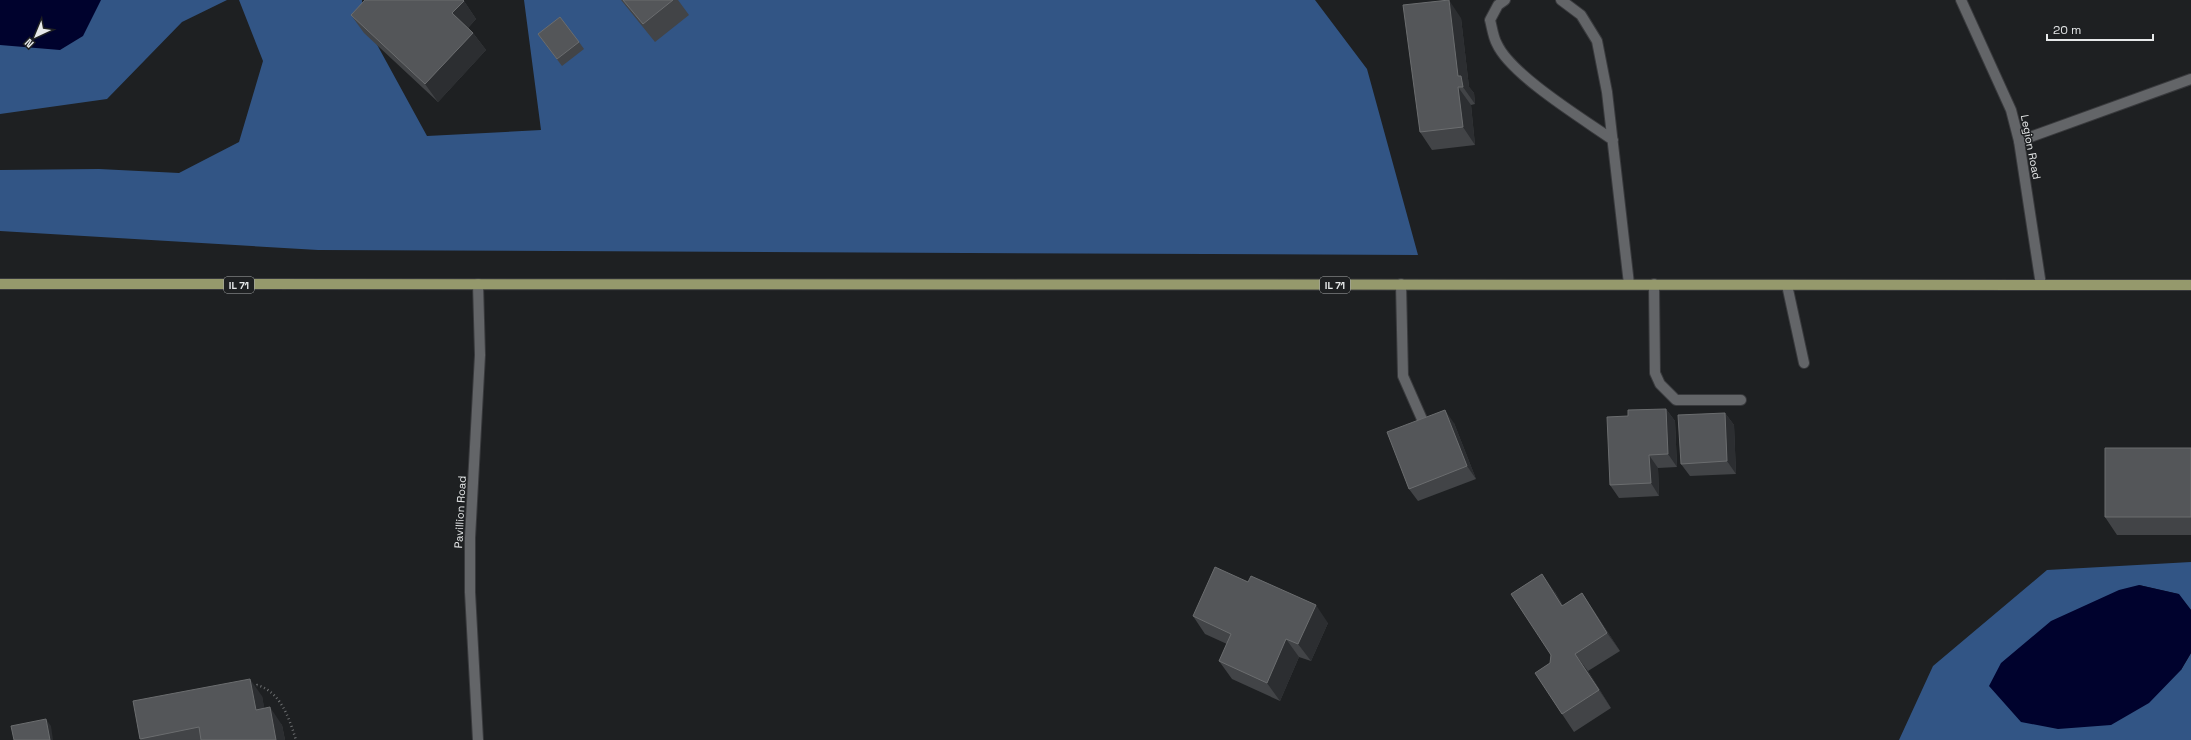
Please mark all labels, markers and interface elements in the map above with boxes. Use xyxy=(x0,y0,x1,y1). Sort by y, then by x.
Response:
north arrow xyxy=(16,16,56,56)
scale bar xyxy=(2047,16,2153,42)
text: 20 m xyxy=(2053,22,2081,38)
text: N xyxy=(22,36,37,51)
street label: Legion Road xyxy=(2018,113,2044,181)
road number: IL 71 xyxy=(224,277,254,293)
road number: IL 71 xyxy=(1320,277,1350,293)
street label: Pavillion Road xyxy=(451,475,469,549)

